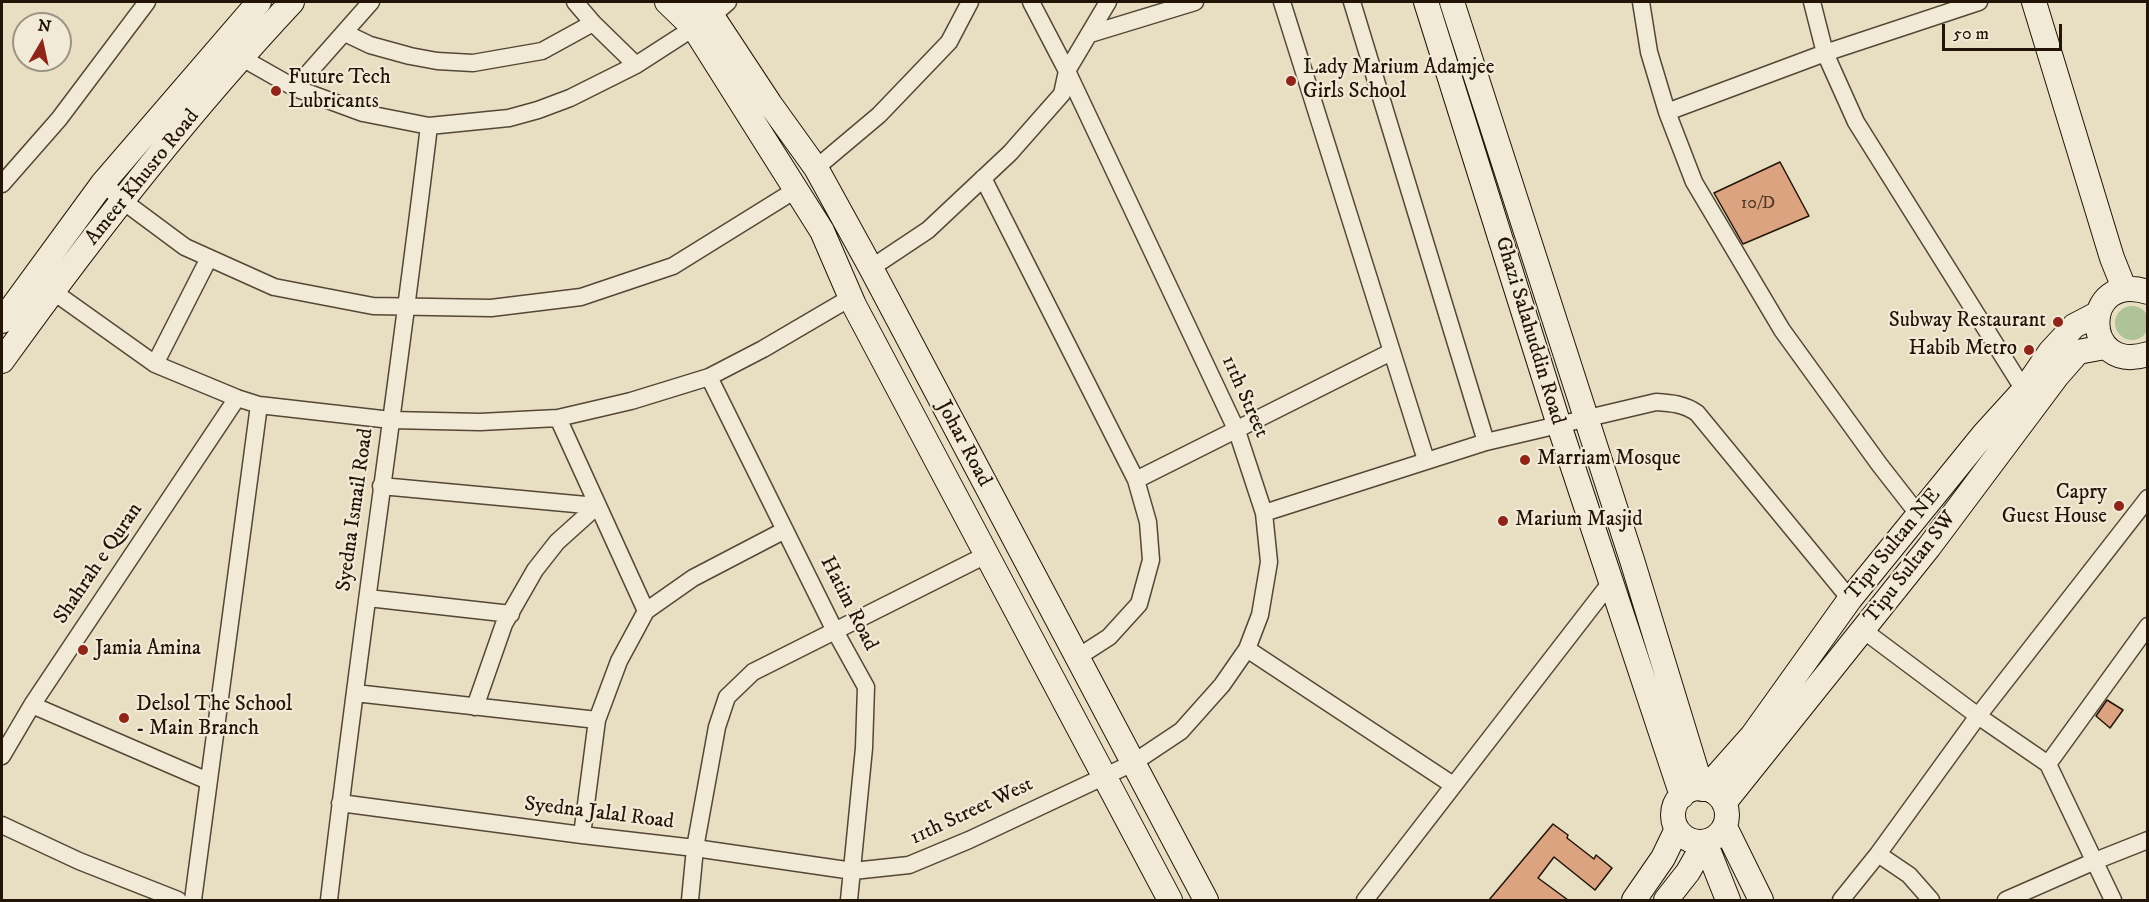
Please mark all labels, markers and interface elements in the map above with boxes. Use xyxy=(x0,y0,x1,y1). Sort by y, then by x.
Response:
north arrow xyxy=(12,12,72,72)
scale bar xyxy=(1945,12,2065,50)
text: N xyxy=(36,15,53,37)
text: 50 m xyxy=(1953,23,1989,45)
place label: Lady Marium Adamjee Girls School xyxy=(1303,56,1494,106)
place label: Future Tech Lubricants xyxy=(288,66,391,116)
marker: Lady Marium Adamjee Girls School xyxy=(1284,74,1298,88)
marker: Future Tech Lubricants xyxy=(269,84,283,98)
street label: Ameer Khusro Road xyxy=(80,105,206,251)
house number: 10/D xyxy=(1741,193,1775,215)
street label: Ghazi Salahuddin Road xyxy=(1488,234,1570,428)
place label: Subway Restaurant xyxy=(1889,309,2046,335)
marker: Subway Restaurant xyxy=(2051,315,2065,329)
place label: Habib Metro xyxy=(1909,337,2017,363)
marker: Habib Metro xyxy=(2022,343,2036,357)
street label: 11th Street xyxy=(1215,352,1273,442)
street label: Johar Road xyxy=(930,397,996,491)
street label: Syedna Ismail Road xyxy=(332,427,380,593)
place label: Marriam Mosque xyxy=(1537,447,1681,473)
marker: Marriam Mosque xyxy=(1518,453,1532,467)
place label: Capry Guest House xyxy=(2002,481,2107,531)
street label: Tipu Sultan NE xyxy=(1841,484,1947,606)
street label: Shahrah e Quran xyxy=(49,499,149,629)
marker: Capry Guest House xyxy=(2112,499,2126,513)
street label: Tipu Sultan SW xyxy=(1859,507,1963,629)
place label: Marium Masjid xyxy=(1515,508,1643,534)
marker: Marium Masjid xyxy=(1496,514,1510,528)
street label: Hatim Road xyxy=(814,553,882,655)
place label: Jamia Amina xyxy=(95,637,201,663)
marker: Jamia Amina xyxy=(76,643,90,657)
place label: Delsol The School - Main Branch xyxy=(136,693,292,743)
marker: Delsol The School - Main Branch xyxy=(117,711,131,725)
street label: 11th Street West xyxy=(907,773,1037,851)
street label: Syedna Jalal Road xyxy=(523,792,675,836)

